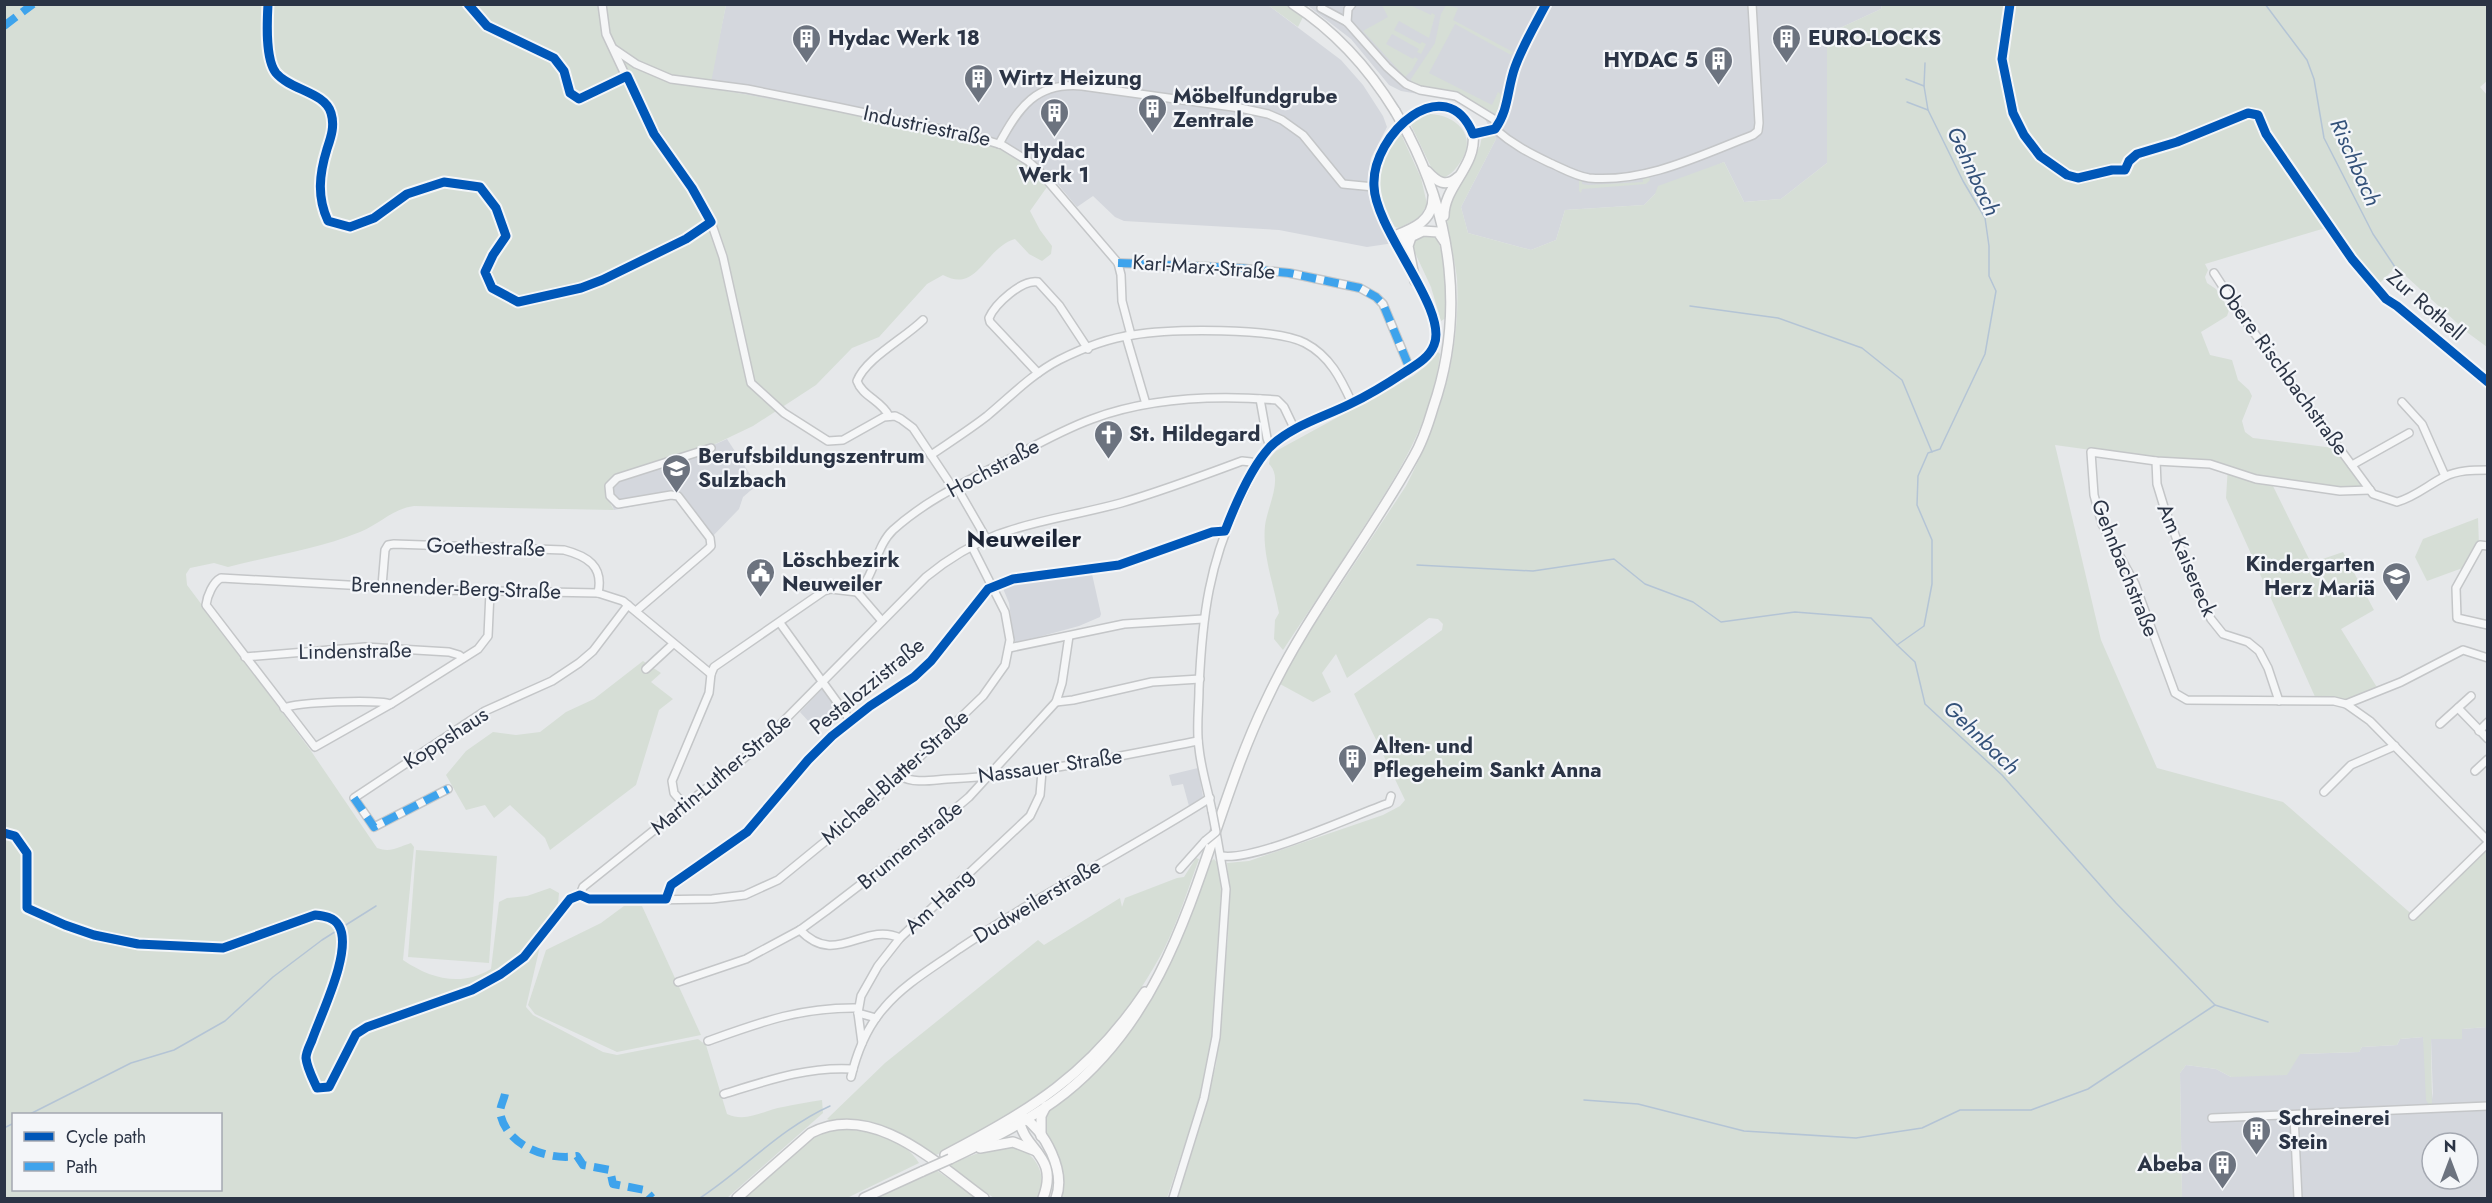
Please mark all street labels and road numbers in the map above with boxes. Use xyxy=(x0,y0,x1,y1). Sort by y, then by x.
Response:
street label: Industriestraße xyxy=(860,98,994,154)
street label: Karl-Marx-Straße xyxy=(1132,247,1277,287)
street label: Zur Rothell xyxy=(2380,262,2472,348)
street label: Obere Rischbachstraße xyxy=(2210,277,2356,462)
street label: Hochstraße xyxy=(941,431,1045,505)
street label: Gehnbachstraße xyxy=(2084,495,2166,641)
street label: Am Kaisereck xyxy=(2150,499,2225,622)
street label: Goethestraße xyxy=(426,530,546,564)
street label: Brennender-Berg-Straße xyxy=(351,569,562,607)
street label: Pestalozzistraße xyxy=(803,630,931,742)
street label: Lindenstraße xyxy=(298,635,412,667)
street label: Koppshaus xyxy=(398,699,494,777)
street label: Michael-Blatter-Straße xyxy=(815,702,976,852)
street label: Martin-Luther-Straße xyxy=(644,706,798,842)
street label: Nassauer Straße xyxy=(976,741,1124,791)
street label: Brunnenstraße xyxy=(851,793,969,897)
street label: Dudweilerstraße xyxy=(968,851,1107,951)
street label: Am Hang xyxy=(898,861,980,941)

